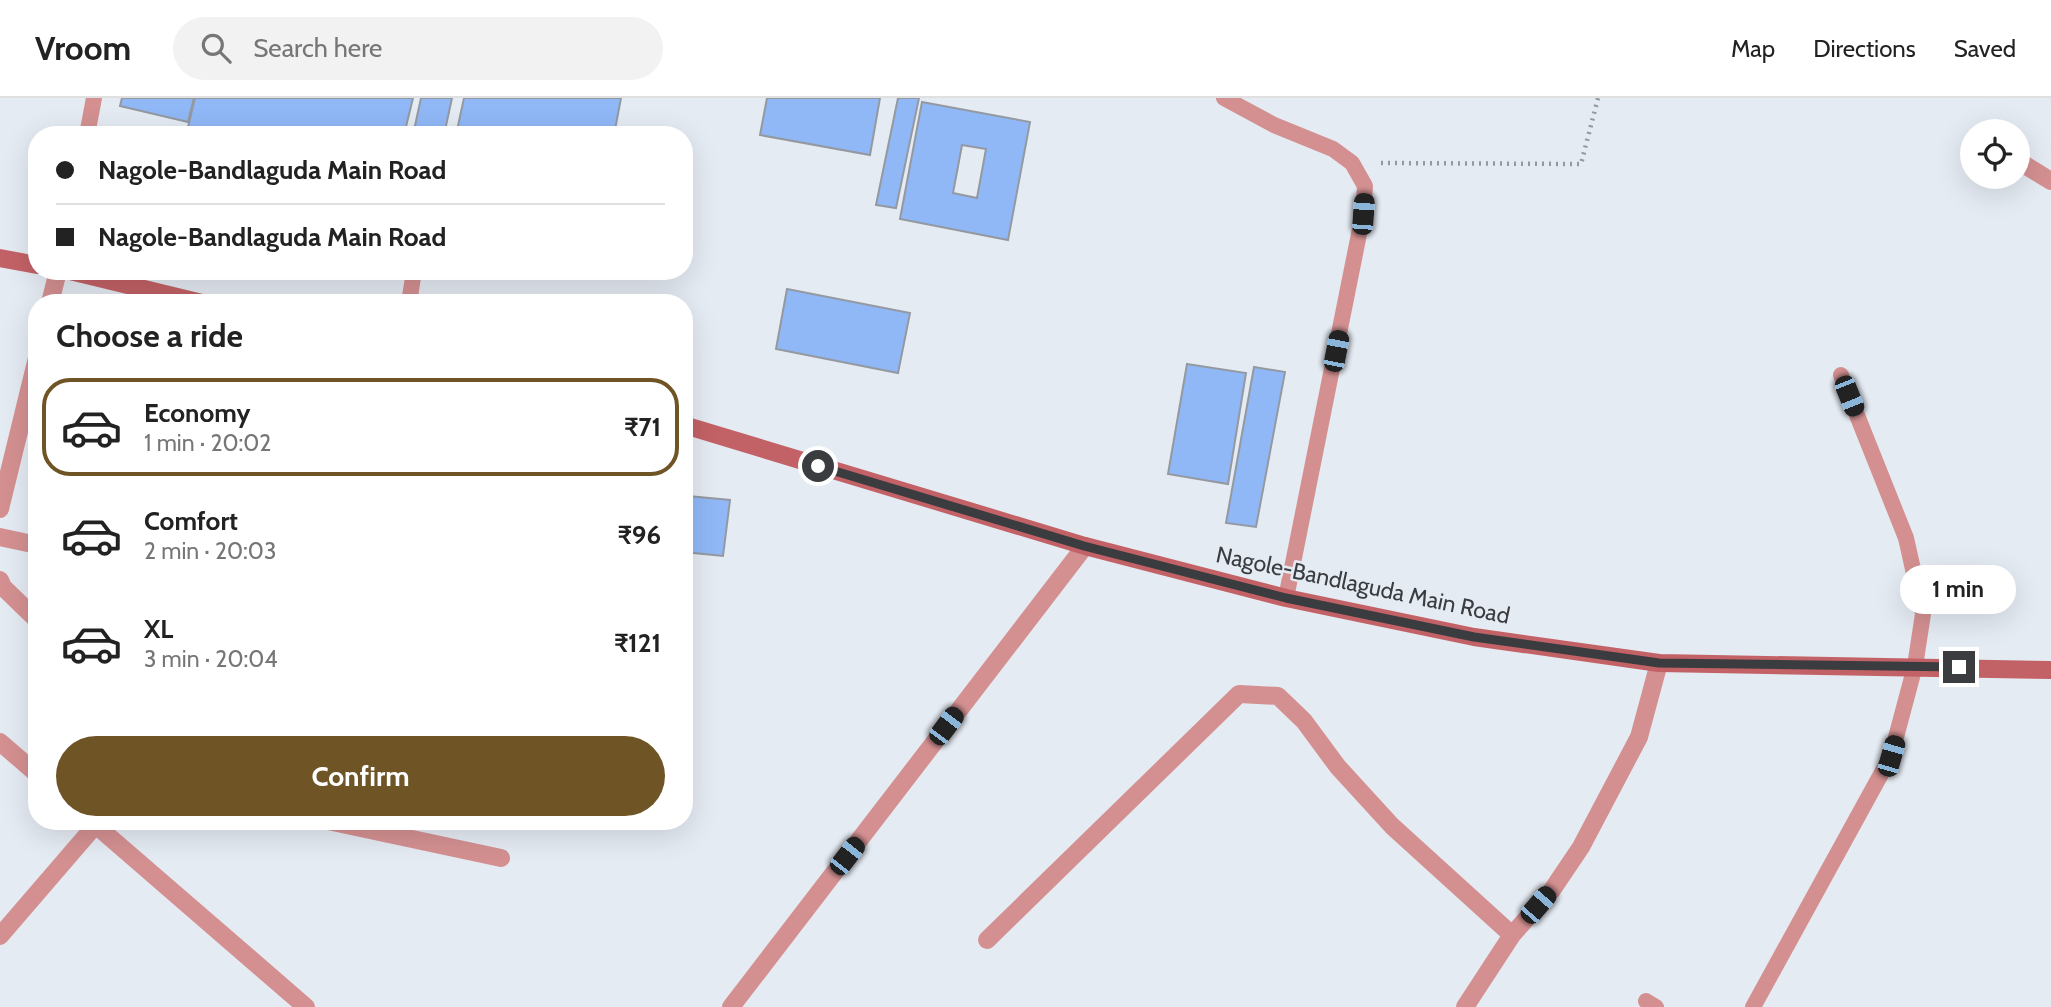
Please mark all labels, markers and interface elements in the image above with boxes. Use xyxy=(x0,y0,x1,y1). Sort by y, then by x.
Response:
search box xyxy=(173,17,663,80)
text: Vroom xyxy=(35,28,131,68)
icon: search xyxy=(197,29,235,67)
text: Search here xyxy=(253,32,382,64)
text: Map xyxy=(1731,34,1775,63)
text: Directions xyxy=(1813,34,1916,63)
text: Saved xyxy=(1954,34,2016,63)
map controls xyxy=(1960,119,2030,189)
button: locate xyxy=(1960,119,2030,189)
text: Nagole-Bandlaguda Main Road xyxy=(98,154,446,186)
car xyxy=(1352,192,1375,236)
text: Nagole-Bandlaguda Main Road xyxy=(98,221,446,253)
text: Choose a ride xyxy=(56,316,243,355)
car xyxy=(1322,328,1351,374)
car xyxy=(1832,373,1867,419)
icon: car xyxy=(60,396,123,459)
text: Economy xyxy=(144,397,250,429)
text: ₹71 xyxy=(624,411,661,443)
text: 1 min · 20:02 xyxy=(144,429,271,457)
route start xyxy=(802,450,834,482)
icon: car xyxy=(60,504,123,567)
text: Comfort xyxy=(144,505,238,537)
text: ₹96 xyxy=(618,519,661,551)
text: 2 min · 20:03 xyxy=(144,537,276,565)
street label: Nagole-Bandlaguda Main Road xyxy=(1214,540,1512,630)
callout: 1 min xyxy=(1901,566,2017,614)
text: 1 min xyxy=(1932,575,1984,603)
icon: car xyxy=(60,612,123,675)
text: XL xyxy=(144,613,173,645)
text: ₹121 xyxy=(614,627,661,659)
text: 3 min · 20:04 xyxy=(144,645,278,673)
route end xyxy=(1943,651,1975,683)
car xyxy=(925,703,968,749)
car xyxy=(1876,733,1907,779)
button: Confirm xyxy=(56,736,665,816)
car xyxy=(826,833,869,879)
car xyxy=(1517,882,1560,928)

